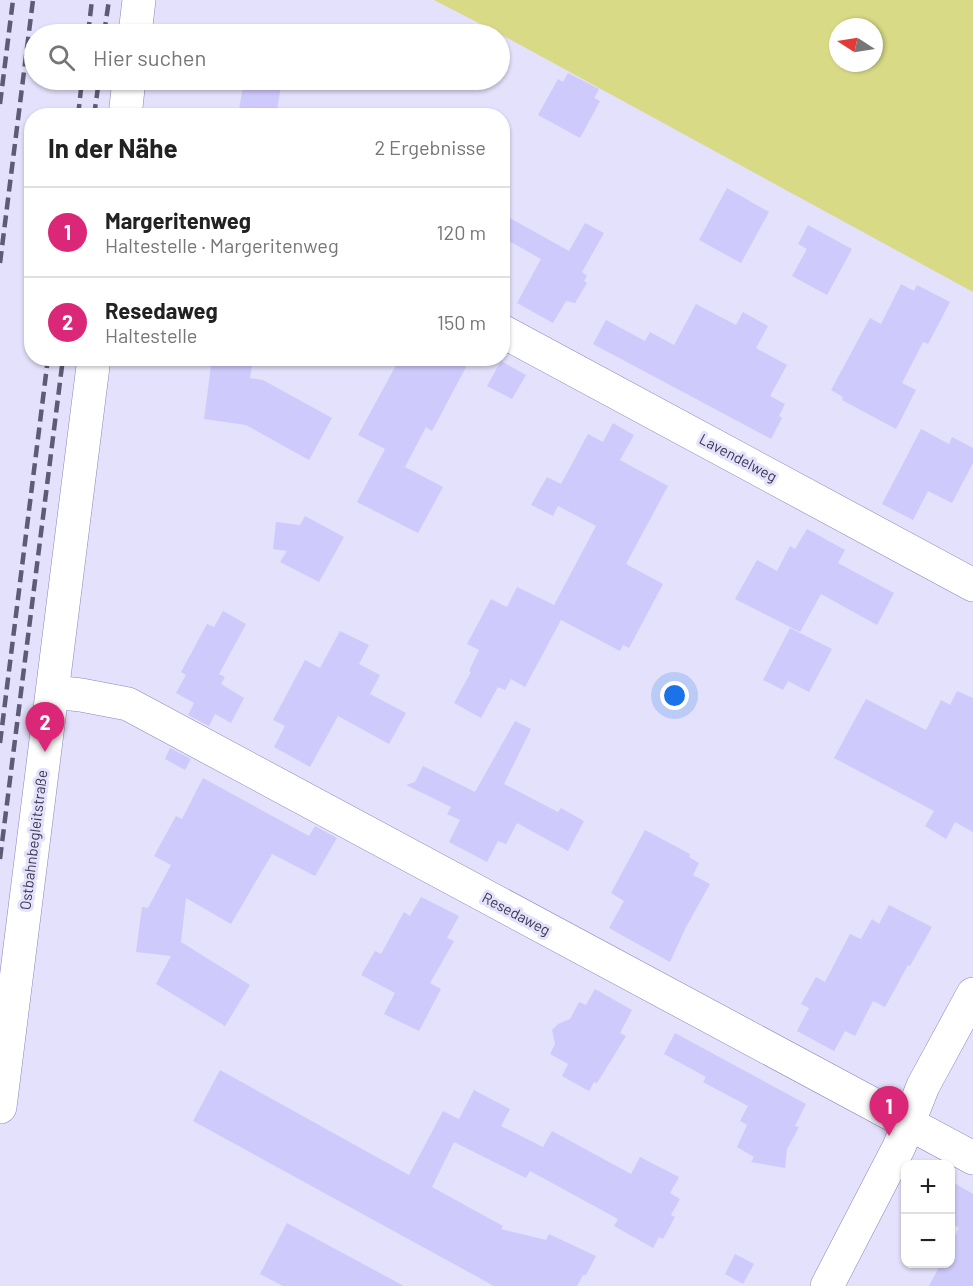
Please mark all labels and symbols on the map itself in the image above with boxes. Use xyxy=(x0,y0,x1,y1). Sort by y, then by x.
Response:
north arrow xyxy=(829,18,883,72)
street label: Lavendelweg xyxy=(697,429,780,485)
your location xyxy=(660,681,689,710)
pin: 2 xyxy=(26,702,64,752)
street label: Ostbahnbegleitstraße xyxy=(15,769,51,911)
street label: Resedaweg xyxy=(479,888,554,939)
pin: 1 xyxy=(870,1086,908,1136)

